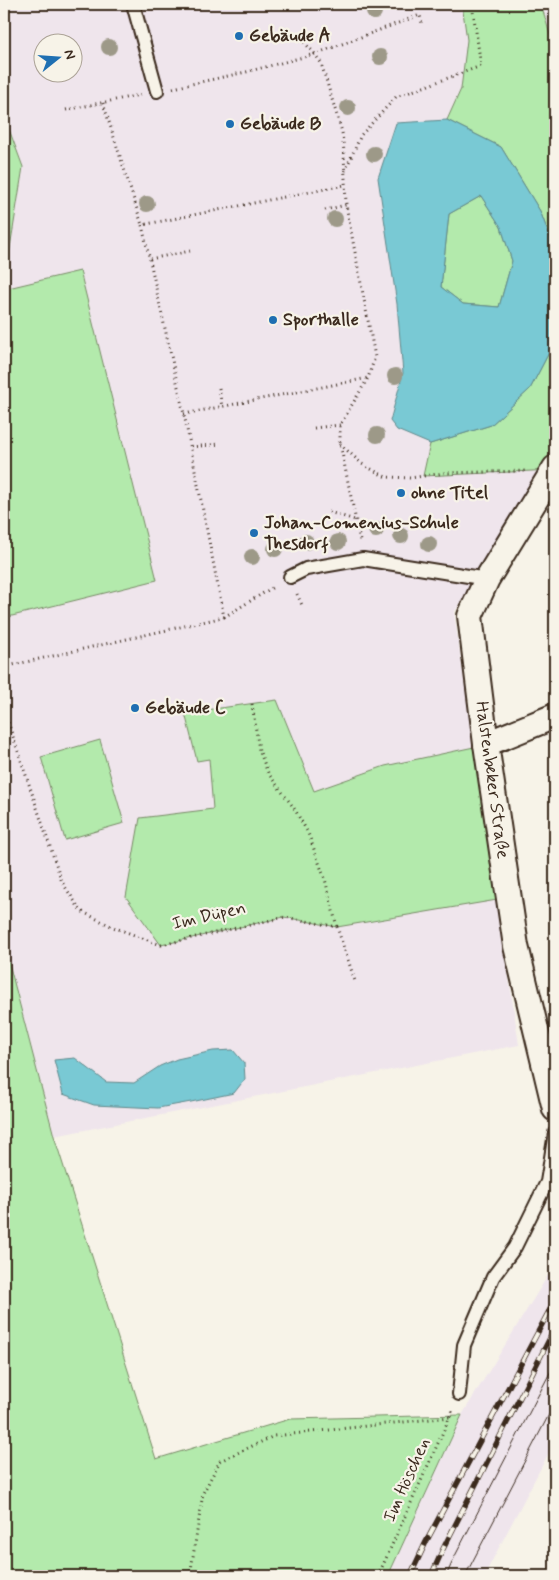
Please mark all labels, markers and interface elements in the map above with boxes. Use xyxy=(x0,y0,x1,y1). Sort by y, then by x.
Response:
place label: Gebäude A xyxy=(249,24,331,48)
marker: Gebäude A xyxy=(233,30,245,42)
north arrow xyxy=(32,32,82,82)
text: N xyxy=(60,47,79,62)
place label: Gebäude B xyxy=(240,112,322,136)
marker: Gebäude B xyxy=(224,118,236,130)
place label: Sporthalle xyxy=(283,308,359,332)
marker: Sporthalle xyxy=(267,314,279,326)
place label: ohne Titel xyxy=(411,481,489,505)
marker: ohne Titel xyxy=(395,487,407,499)
place label: Johan-Comenius-Schule Thesdorf xyxy=(264,511,459,556)
marker: Johan-Comenius-Schule Thesdorf xyxy=(248,527,260,539)
place label: Gebäude C xyxy=(145,696,226,720)
street label: Halstenbeker Straße xyxy=(469,700,515,860)
marker: Gebäude C xyxy=(129,702,141,714)
street label: Im Düpen xyxy=(170,896,248,936)
street label: Im Höschen xyxy=(378,1434,436,1526)

